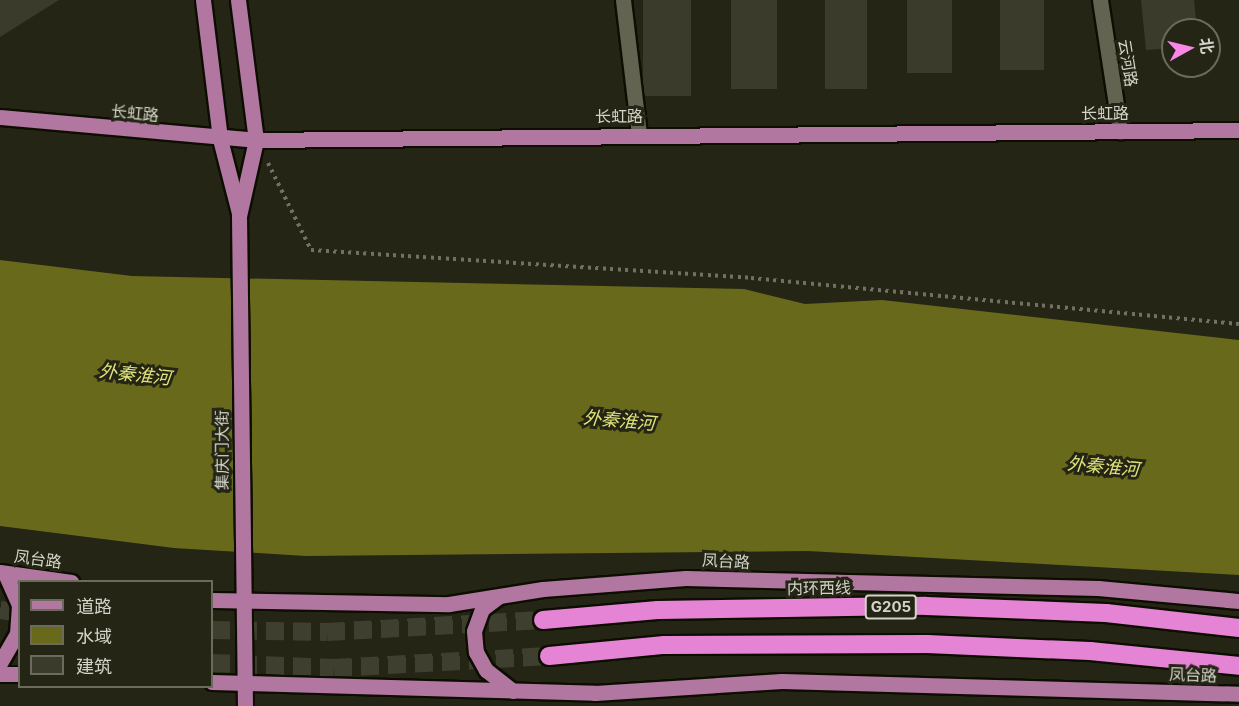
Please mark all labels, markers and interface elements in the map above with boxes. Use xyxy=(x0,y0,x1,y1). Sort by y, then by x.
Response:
north arrow xyxy=(1161,18,1221,78)
text: 北 xyxy=(1196,36,1218,55)
street label: 云河路 xyxy=(1115,38,1141,88)
street label: 长虹路 xyxy=(110,101,160,125)
street label: 长虹路 xyxy=(1081,103,1129,123)
street label: 长虹路 xyxy=(595,106,643,126)
water label: 外秦淮河 xyxy=(98,360,172,390)
water label: 外秦淮河 xyxy=(582,407,656,435)
street label: 集庆门大街 xyxy=(212,410,232,490)
water label: 外秦淮河 xyxy=(1066,453,1140,481)
street label: 凤台路 xyxy=(13,546,63,572)
street label: 凤台路 xyxy=(702,550,750,572)
street label: 内环西线 xyxy=(787,578,851,598)
legend xyxy=(18,580,213,688)
road number: G205 xyxy=(864,595,918,619)
text: 道路 xyxy=(76,596,112,617)
text: 水域 xyxy=(76,626,112,647)
text: 建筑 xyxy=(76,656,112,677)
street label: 凤台路 xyxy=(1169,665,1217,685)

